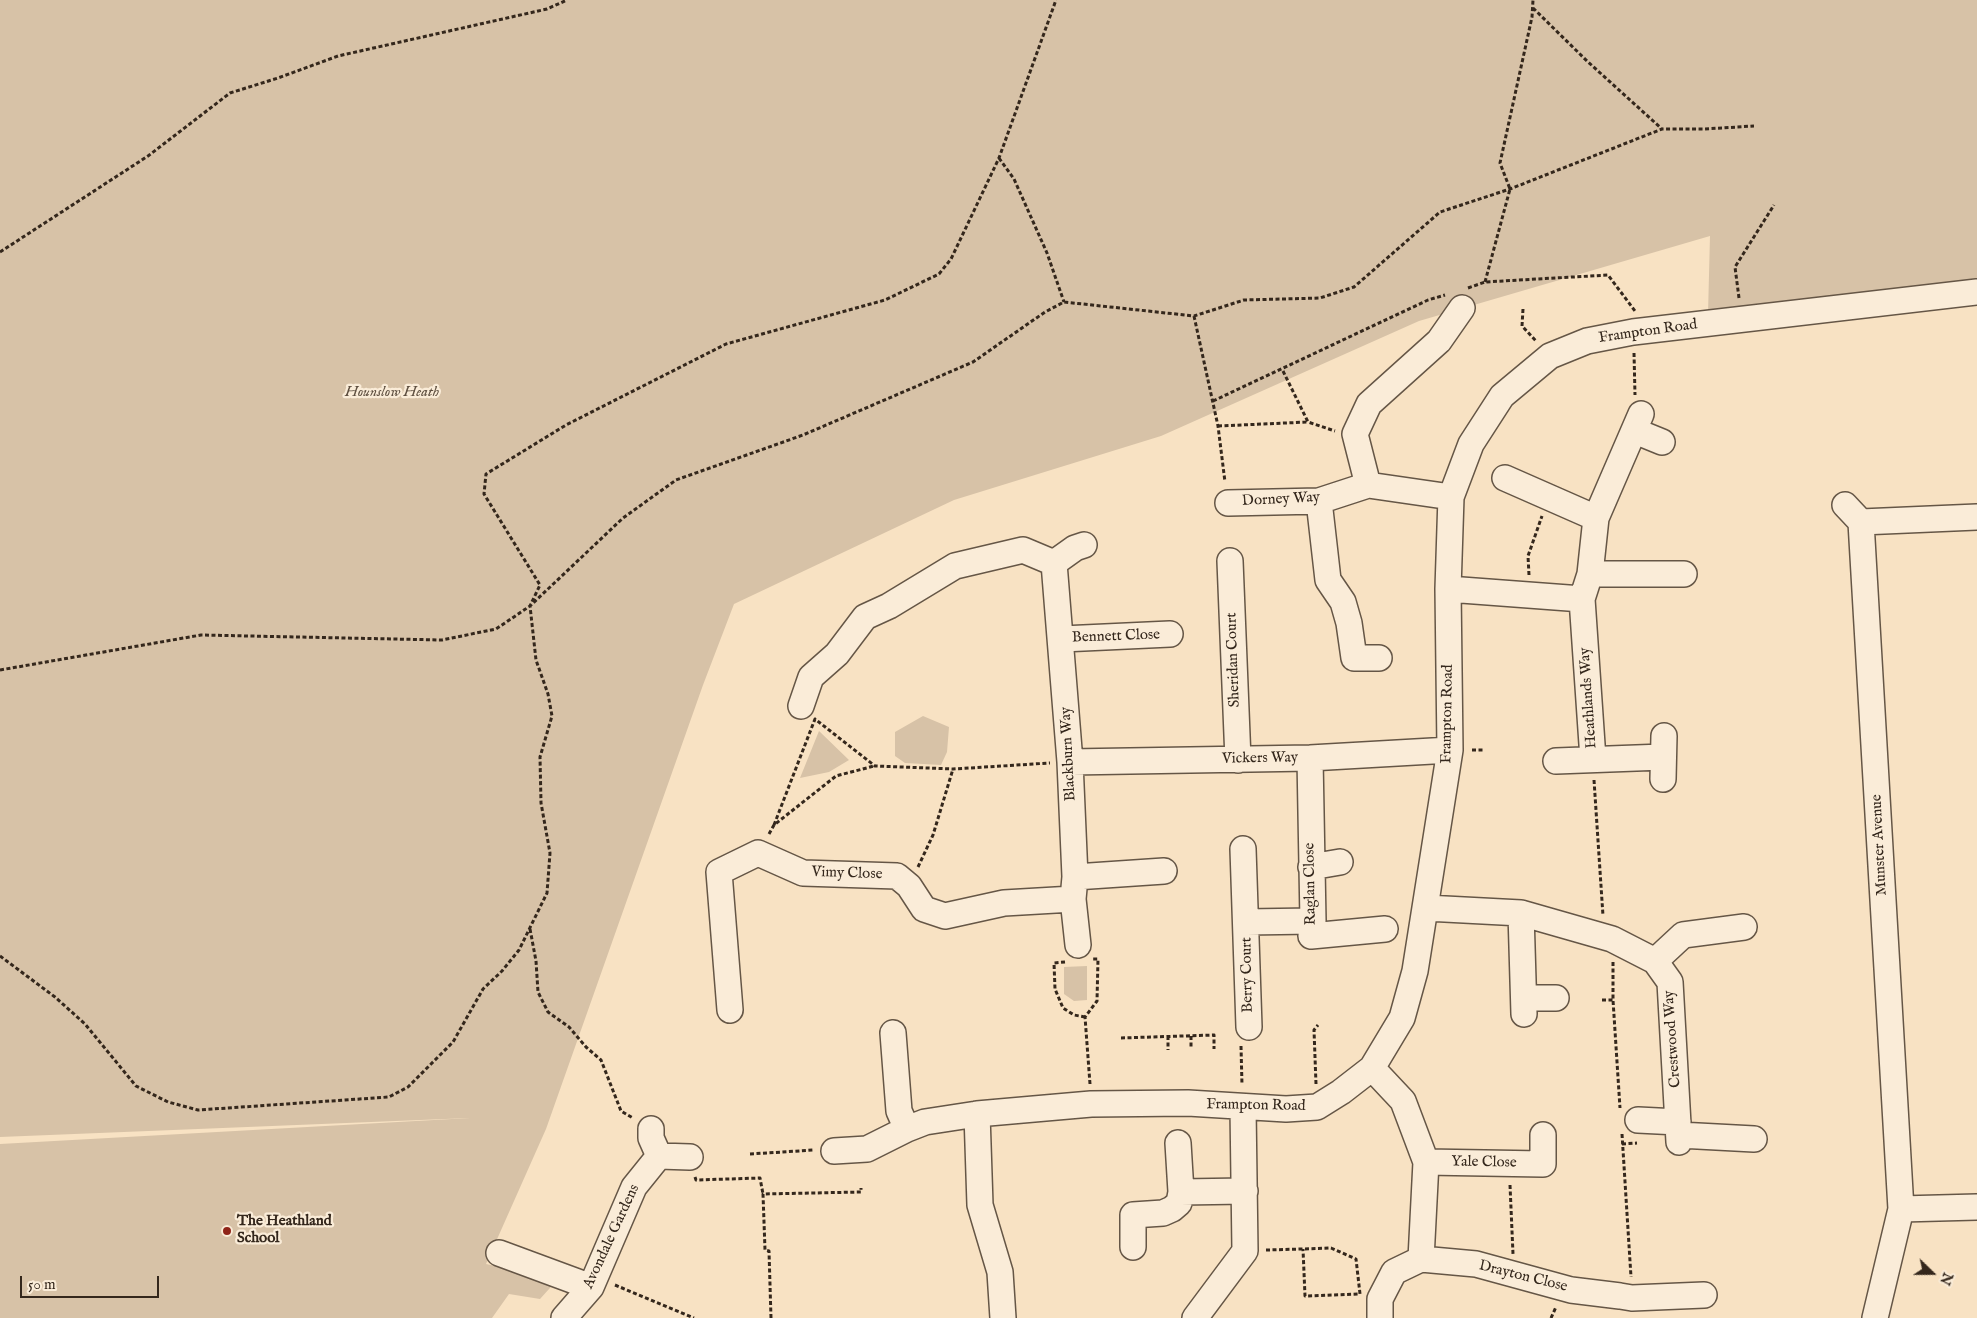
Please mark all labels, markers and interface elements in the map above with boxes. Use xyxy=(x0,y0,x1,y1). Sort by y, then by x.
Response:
street label: Frampton Road xyxy=(1598,316,1698,348)
park label: Hounslow Heath xyxy=(345,384,439,402)
street label: Dorney Way xyxy=(1241,489,1321,511)
street label: Sheridan Court xyxy=(1223,612,1245,708)
street label: Bennett Close xyxy=(1072,626,1160,648)
street label: Heathlands Way xyxy=(1576,647,1602,749)
street label: Frampton Road xyxy=(1438,664,1458,764)
street label: Blackburn Way xyxy=(1058,706,1080,802)
street label: Vickers Way xyxy=(1222,749,1298,769)
street label: Munster Avenue xyxy=(1868,794,1892,896)
street label: Raglan Close xyxy=(1301,842,1321,926)
street label: Vimy Close xyxy=(811,864,883,884)
street label: Berry Court xyxy=(1238,937,1258,1013)
street label: Crestwood Way xyxy=(1661,990,1685,1088)
street label: Frampton Road xyxy=(1206,1096,1306,1116)
street label: Yale Close xyxy=(1451,1153,1517,1173)
street label: Avondale Gardens xyxy=(580,1182,644,1292)
place label: The Heathland School xyxy=(237,1213,332,1248)
marker: The Heathland School xyxy=(221,1225,233,1237)
north arrow xyxy=(1907,1248,1957,1298)
street label: Drayton Close xyxy=(1477,1257,1569,1297)
scale bar xyxy=(22,1266,161,1298)
text: N xyxy=(1935,1270,1957,1288)
text: 50 m xyxy=(28,1275,56,1294)

